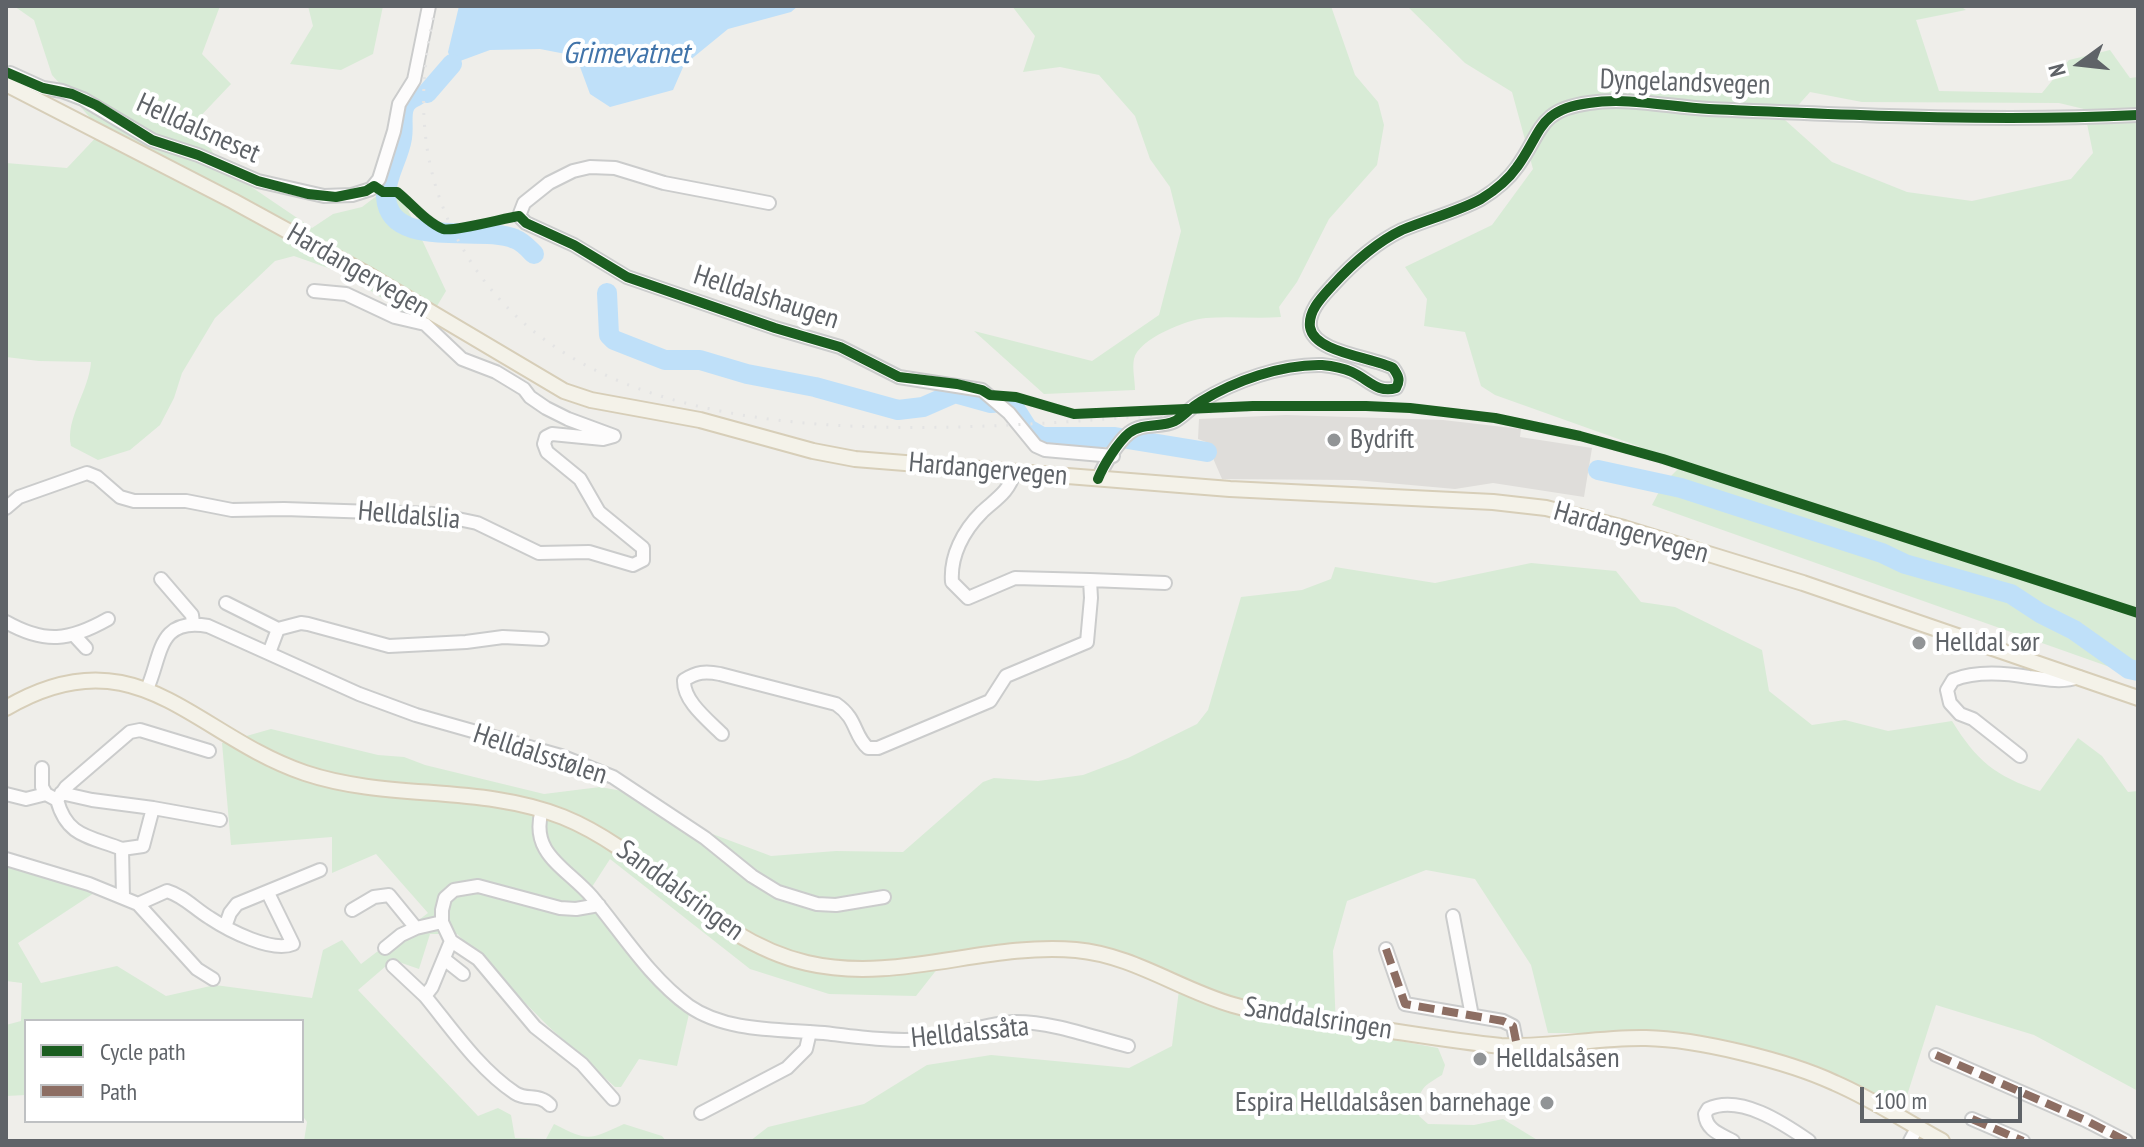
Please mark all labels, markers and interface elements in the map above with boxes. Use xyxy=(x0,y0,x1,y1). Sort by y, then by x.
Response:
north arrow xyxy=(2040,24,2120,104)
water label: Grimevatnet xyxy=(563,36,689,72)
text: N xyxy=(2042,61,2072,80)
street label: Dyngelandsvegen xyxy=(1599,63,1771,103)
street label: Helldalsneset xyxy=(131,87,265,171)
street label: Hardangervegen xyxy=(281,217,435,325)
street label: Helldalshaugen xyxy=(689,259,843,337)
place label: Bydrift xyxy=(1350,423,1414,457)
marker: Bydrift xyxy=(1325,431,1343,449)
street label: Hardangervegen xyxy=(907,446,1069,494)
street label: Helldalslia xyxy=(356,495,462,537)
street label: Hardangervegen xyxy=(1550,495,1712,571)
place label: Helldal sør xyxy=(1935,626,2040,660)
marker: Helldal sør xyxy=(1910,634,1928,652)
street label: Helldalsstølen xyxy=(469,718,611,792)
street label: Sanddalsringen xyxy=(610,834,750,948)
street label: Sanddalsringen xyxy=(1242,991,1394,1047)
street label: Helldalssåta xyxy=(909,1010,1031,1056)
legend xyxy=(24,1019,304,1123)
text: Cycle path xyxy=(100,1036,186,1067)
place label: Helldalsåsen xyxy=(1496,1042,1619,1076)
marker: Helldalsåsen xyxy=(1471,1050,1489,1068)
scale bar xyxy=(1864,1071,2026,1121)
text: Path xyxy=(100,1076,137,1107)
text: 100 m xyxy=(1874,1085,1927,1116)
place label: Espira Helldalsåsen barnehage xyxy=(1235,1086,1531,1120)
marker: Espira Helldalsåsen barnehage xyxy=(1538,1094,1556,1112)

